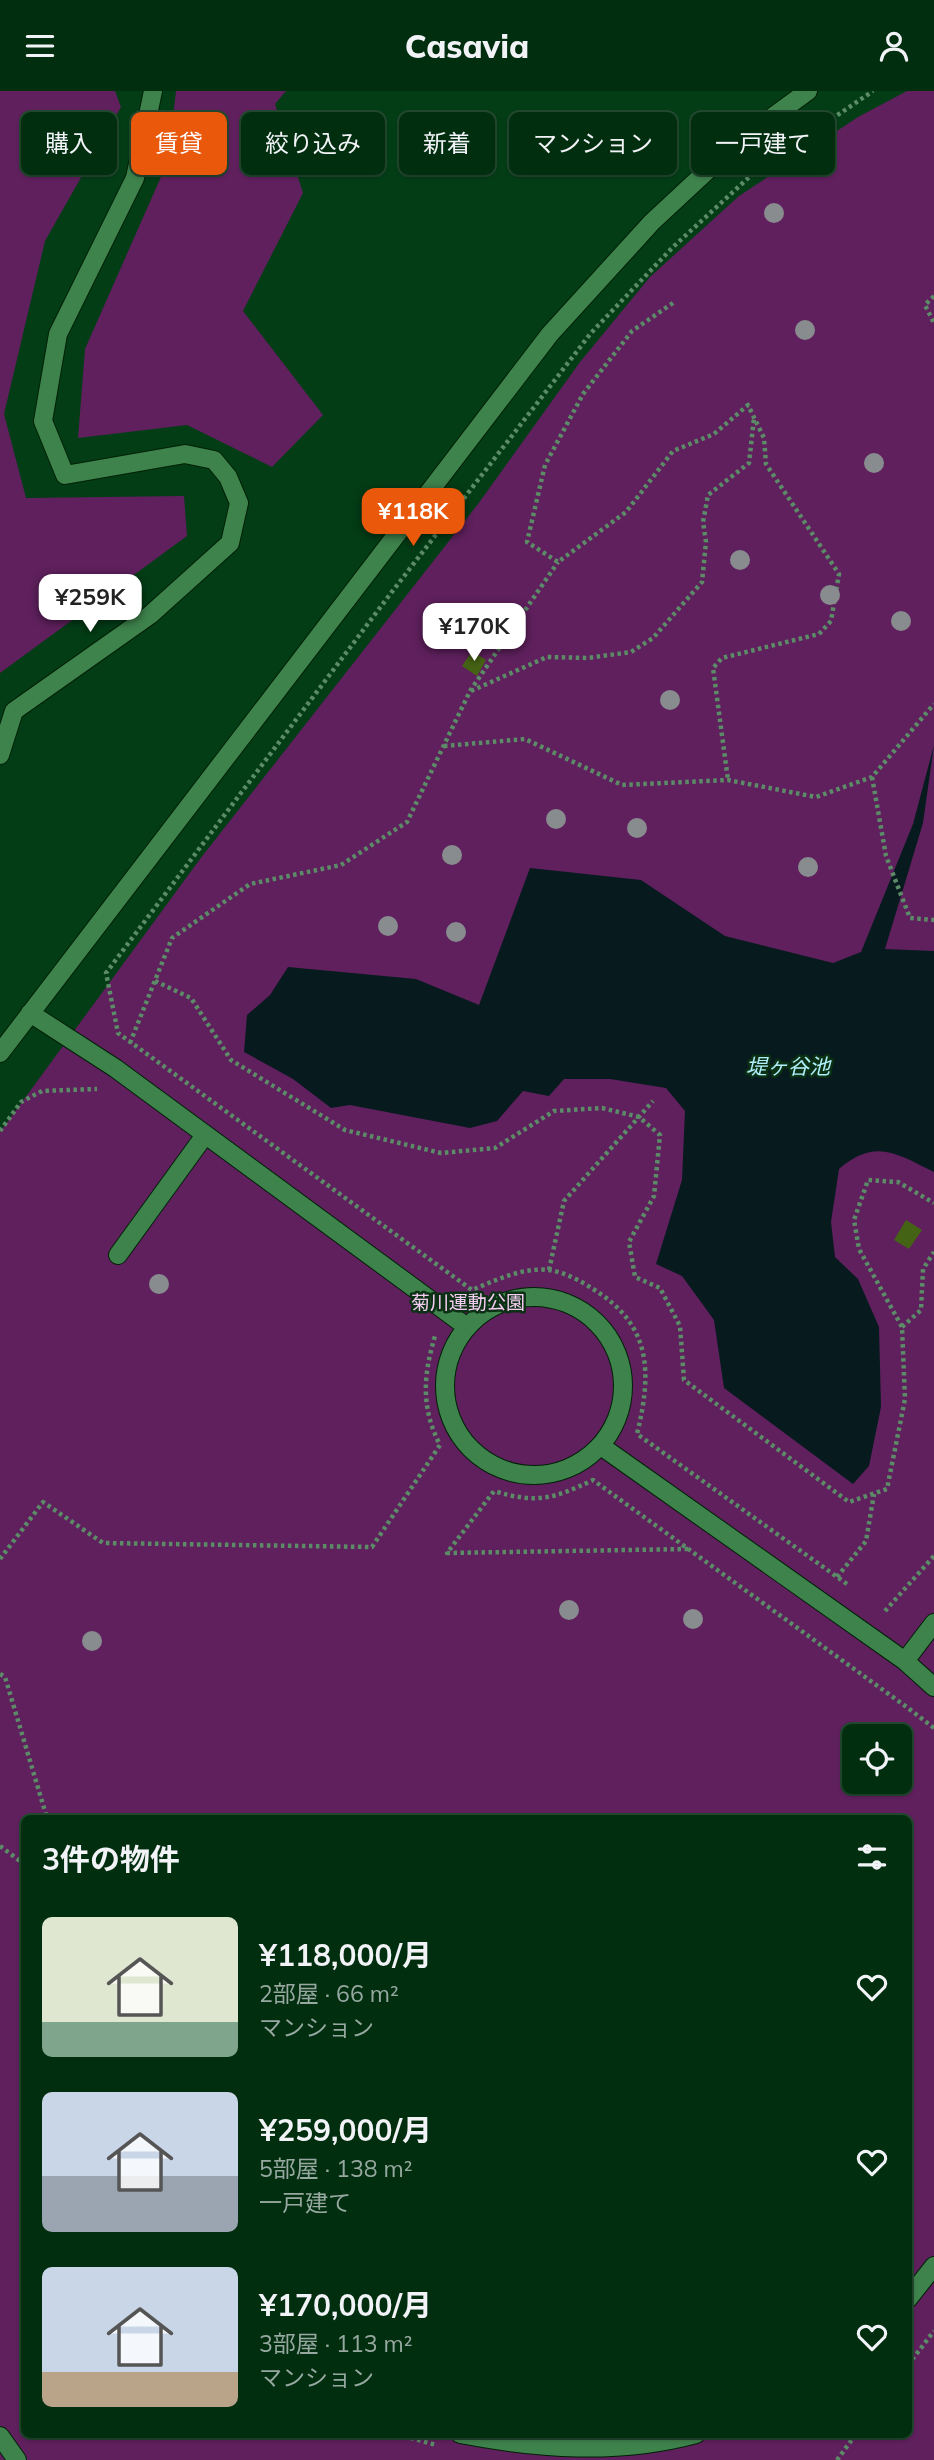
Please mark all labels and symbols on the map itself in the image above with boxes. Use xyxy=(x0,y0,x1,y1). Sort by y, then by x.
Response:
pin: ¥118K xyxy=(364,489,462,548)
pin: ¥259K xyxy=(41,575,139,634)
pin: ¥170K xyxy=(425,603,523,663)
water label: 堤ヶ谷池 xyxy=(746,1053,832,1079)
park label: 菊川運動公園 xyxy=(411,1290,525,1314)

